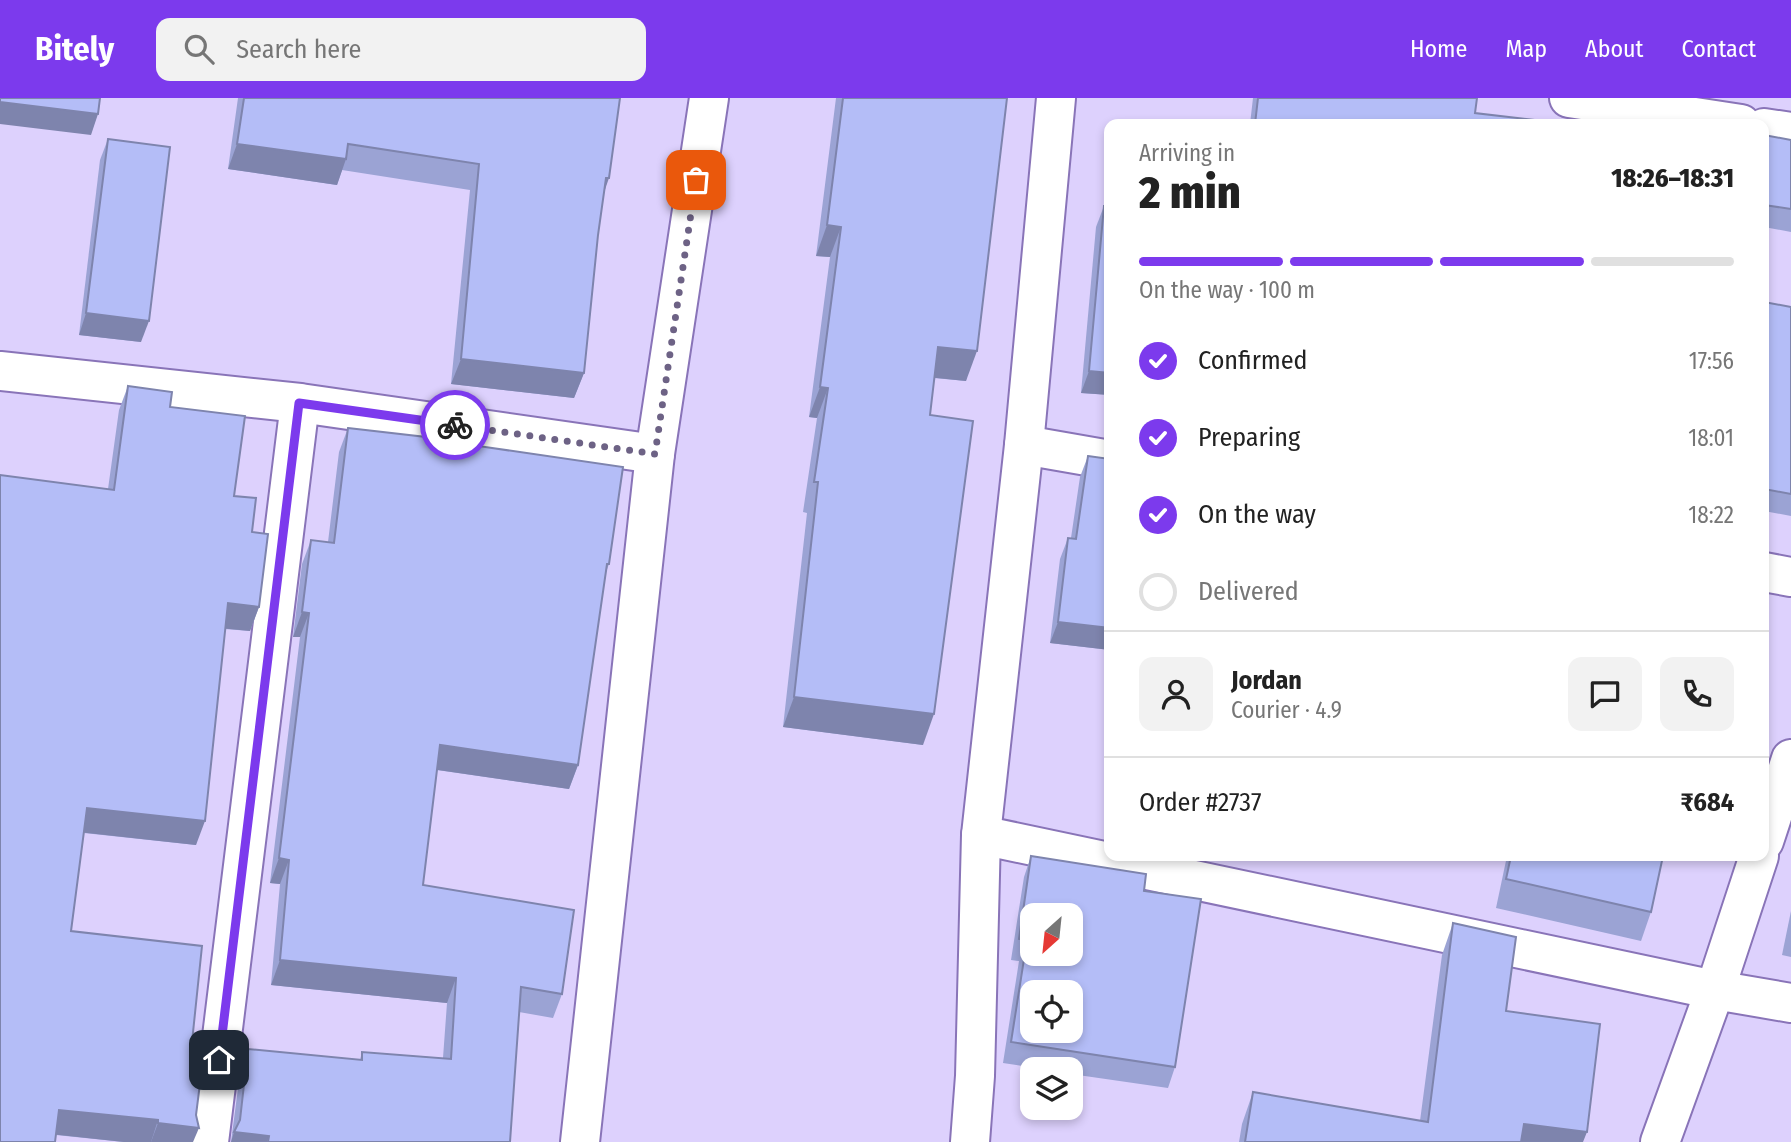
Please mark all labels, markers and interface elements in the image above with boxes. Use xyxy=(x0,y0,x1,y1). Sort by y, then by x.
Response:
search box xyxy=(156,18,646,81)
text: Bitely xyxy=(35,29,114,69)
icon: search xyxy=(180,30,218,68)
text: Search here xyxy=(236,34,361,65)
text: Home xyxy=(1410,35,1467,63)
text: Map xyxy=(1505,35,1547,63)
text: About xyxy=(1585,35,1643,63)
text: Contact xyxy=(1681,35,1756,63)
text: Arriving in xyxy=(1139,139,1235,167)
pin xyxy=(666,150,726,210)
icon: bag xyxy=(677,161,715,199)
text: 18:26–18:31 xyxy=(1611,163,1734,194)
text: 2 min xyxy=(1139,165,1241,220)
text: On the way · 100 m xyxy=(1139,276,1315,304)
icon: check xyxy=(1139,342,1177,380)
text: Confirmed xyxy=(1198,345,1308,376)
text: 17:56 xyxy=(1689,347,1734,375)
courier xyxy=(420,390,490,460)
icon: bike xyxy=(436,406,474,444)
icon: check xyxy=(1139,419,1177,457)
text: Preparing xyxy=(1198,422,1300,453)
text: 18:01 xyxy=(1688,424,1734,452)
icon: check xyxy=(1139,496,1177,534)
text: On the way xyxy=(1198,499,1316,530)
text: 18:22 xyxy=(1688,501,1734,529)
text: Delivered xyxy=(1198,576,1299,607)
button: person xyxy=(1139,657,1213,731)
button: chat xyxy=(1568,657,1642,731)
button: phone xyxy=(1660,657,1734,731)
text: Jordan xyxy=(1231,665,1302,696)
text: Courier · 4.9 xyxy=(1231,696,1342,724)
text: Order #2737 xyxy=(1139,787,1261,818)
text: ₹684 xyxy=(1681,787,1734,818)
north arrow xyxy=(1020,903,1083,966)
map controls xyxy=(1020,903,1083,1120)
button: locate xyxy=(1020,980,1083,1043)
pin xyxy=(189,1030,249,1090)
icon: home xyxy=(200,1041,238,1079)
button: layers xyxy=(1020,1057,1083,1120)

